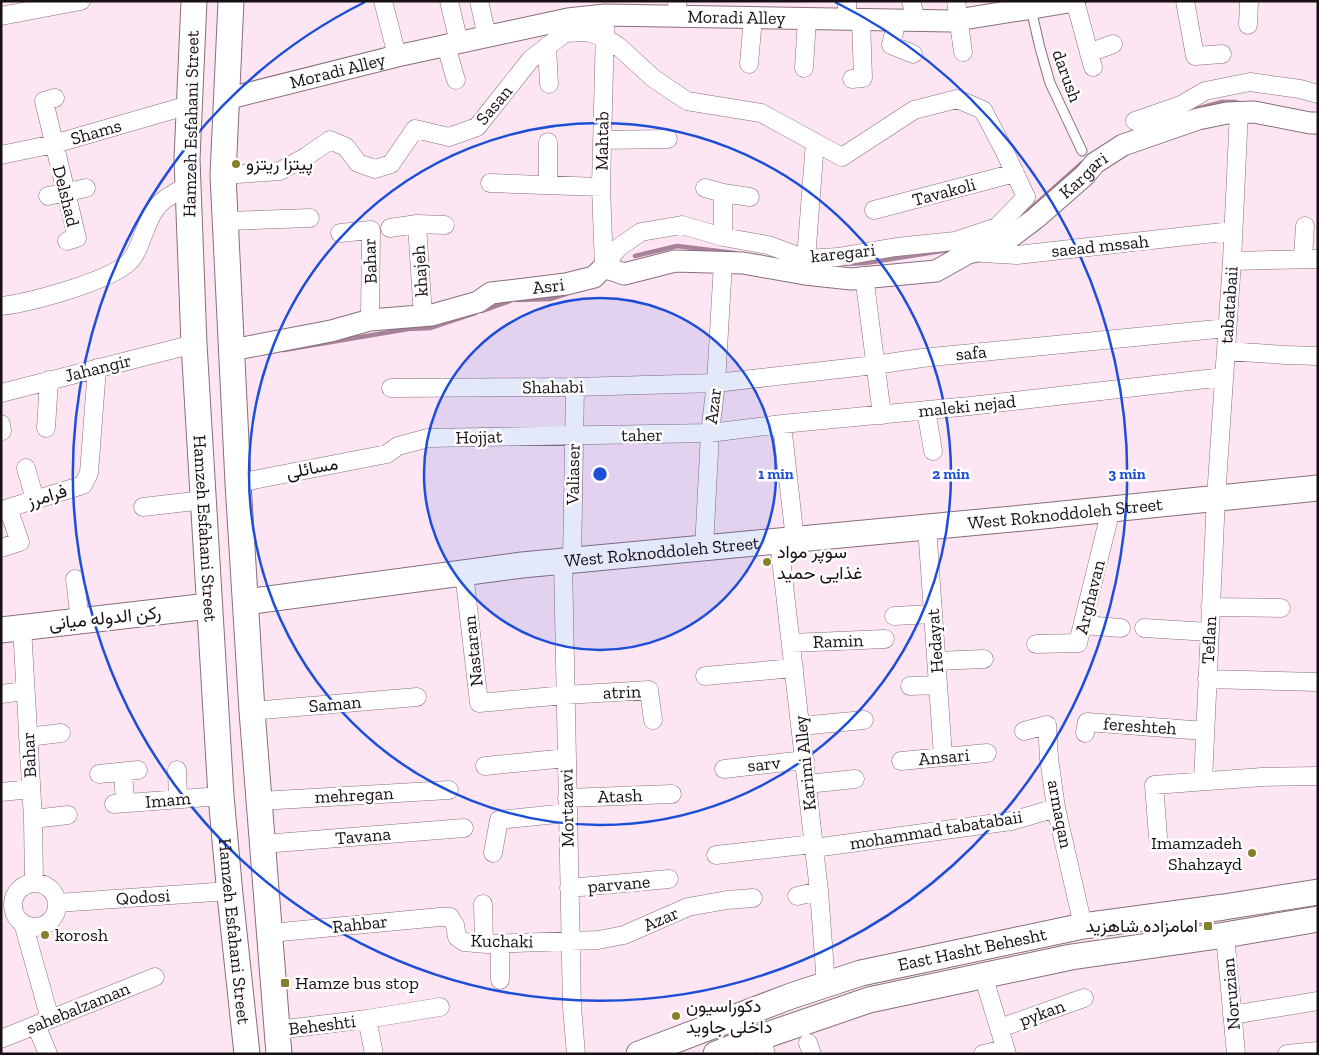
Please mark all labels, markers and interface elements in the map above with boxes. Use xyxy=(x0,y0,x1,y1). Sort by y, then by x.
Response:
street label: Moradi Alley xyxy=(687,5,786,29)
street label: Hamzeh Esfahani Street xyxy=(178,30,204,218)
street label: darush xyxy=(1047,47,1087,105)
street label: Moradi Alley xyxy=(287,48,389,94)
street label: Sasan xyxy=(471,80,517,129)
street label: Mahtab xyxy=(590,111,614,171)
street label: Shams xyxy=(68,114,124,150)
street label: Kargari xyxy=(1055,147,1112,204)
place label: پیتزا ریتزو xyxy=(246,153,313,176)
marker: پیتزا ریتزو xyxy=(230,158,242,170)
street label: Delshad xyxy=(48,163,84,229)
street label: Tavakoli xyxy=(910,173,978,211)
street label: saead mssah xyxy=(1050,230,1150,262)
street label: Bahar xyxy=(358,238,382,284)
street label: karegari xyxy=(809,239,877,267)
street label: khajeh xyxy=(407,245,433,297)
street label: tabatabaii xyxy=(1215,266,1243,344)
street label: Asri xyxy=(531,273,566,299)
street label: safa xyxy=(954,340,988,366)
street label: Jahangir xyxy=(62,349,134,387)
street label: Shahabi xyxy=(522,375,584,399)
street label: Azar xyxy=(700,387,726,425)
street label: maleki nejad xyxy=(917,390,1017,422)
street label: taher xyxy=(621,424,663,446)
street label: Hojjat xyxy=(455,425,503,449)
street label: Hamzeh Esfahani Street xyxy=(188,434,222,623)
street label: Valiaser xyxy=(561,443,585,506)
street label: مسائلی xyxy=(284,452,340,484)
centre of rings xyxy=(591,465,609,483)
text: 1 min xyxy=(758,465,794,483)
text: 2 min xyxy=(932,465,970,483)
text: 3 min xyxy=(1108,465,1146,483)
street label: فرامرز xyxy=(23,480,70,513)
street label: West Roknoddoleh Street xyxy=(967,493,1164,534)
street label: West Roknoddoleh Street xyxy=(563,532,761,572)
place label: سوپر مواد غذایی حمید xyxy=(777,541,862,584)
marker: سوپر مواد غذایی حمید xyxy=(761,556,773,568)
street label: Arghavan xyxy=(1070,557,1110,636)
street label: رکن الدوله میانی xyxy=(48,601,162,635)
street label: Hedayat xyxy=(922,608,948,674)
street label: Nastaran xyxy=(458,614,488,688)
street label: Teflan xyxy=(1197,615,1221,664)
street label: Ramin xyxy=(812,629,864,653)
street label: atrin xyxy=(602,680,642,704)
street label: Saman xyxy=(308,691,363,717)
street label: fereshteh xyxy=(1103,712,1177,740)
street label: Karimi Alley xyxy=(789,714,821,812)
street label: Bahar xyxy=(17,732,41,778)
street label: Ansari xyxy=(918,744,970,770)
street label: sarv xyxy=(746,751,782,777)
street label: Mortazavi xyxy=(555,769,579,847)
street label: armaqan xyxy=(1043,778,1078,851)
street label: mehregan xyxy=(314,782,395,808)
street label: Atash xyxy=(597,784,643,808)
street label: Imam xyxy=(144,787,192,813)
street label: mohammad tabatabaii xyxy=(848,805,1024,855)
street label: Tavana xyxy=(334,823,392,849)
place label: Imamzadeh Shahzayd xyxy=(1151,832,1242,875)
street label: Hamzeh Esfahani Street xyxy=(214,837,255,1026)
marker: Imamzadeh Shahzayd xyxy=(1246,847,1258,859)
street label: parvane xyxy=(587,870,651,898)
street label: Qodosi xyxy=(115,884,171,910)
street label: Azar xyxy=(640,902,682,936)
street label: Rahbar xyxy=(331,910,389,938)
place label: امامزاده شاهزید xyxy=(1085,915,1198,937)
marker: امامزاده شاهزید xyxy=(1202,920,1214,932)
street label: East Hasht Behesht xyxy=(896,923,1049,976)
place label: korosh xyxy=(55,924,108,946)
marker: korosh xyxy=(39,929,51,941)
street label: Kuchaki xyxy=(470,929,534,953)
street label: Noruzian xyxy=(1217,956,1245,1031)
place label: Hamze bus stop xyxy=(295,972,419,994)
street label: sahebalzaman xyxy=(23,977,134,1039)
marker: Hamze bus stop xyxy=(279,977,291,989)
street label: pykan xyxy=(1016,994,1068,1031)
place label: دکوراسیون داخلی جاوید xyxy=(686,995,772,1038)
street label: Beheshti xyxy=(287,1010,357,1040)
marker: دکوراسیون داخلی جاوید xyxy=(670,1010,682,1022)

